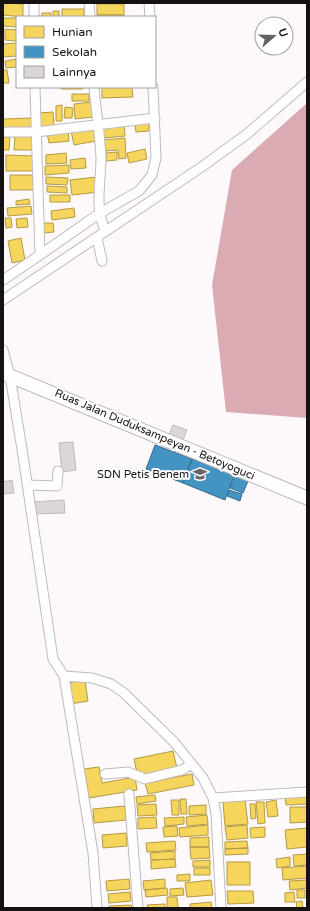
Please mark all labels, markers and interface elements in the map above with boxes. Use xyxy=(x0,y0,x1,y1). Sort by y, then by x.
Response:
legend xyxy=(16,16,156,88)
north arrow xyxy=(254,16,294,56)
text: Hunian xyxy=(52,25,93,39)
text: U xyxy=(275,27,290,39)
text: Sekolah xyxy=(52,45,97,59)
text: Lainnya xyxy=(52,65,96,79)
street label: Ruas Jalan Duduksampeyan - Betoyoguci xyxy=(53,386,257,483)
school or university icon: SDN Petis Benem xyxy=(192,466,208,482)
place label: SDN Petis Benem xyxy=(97,468,189,481)

